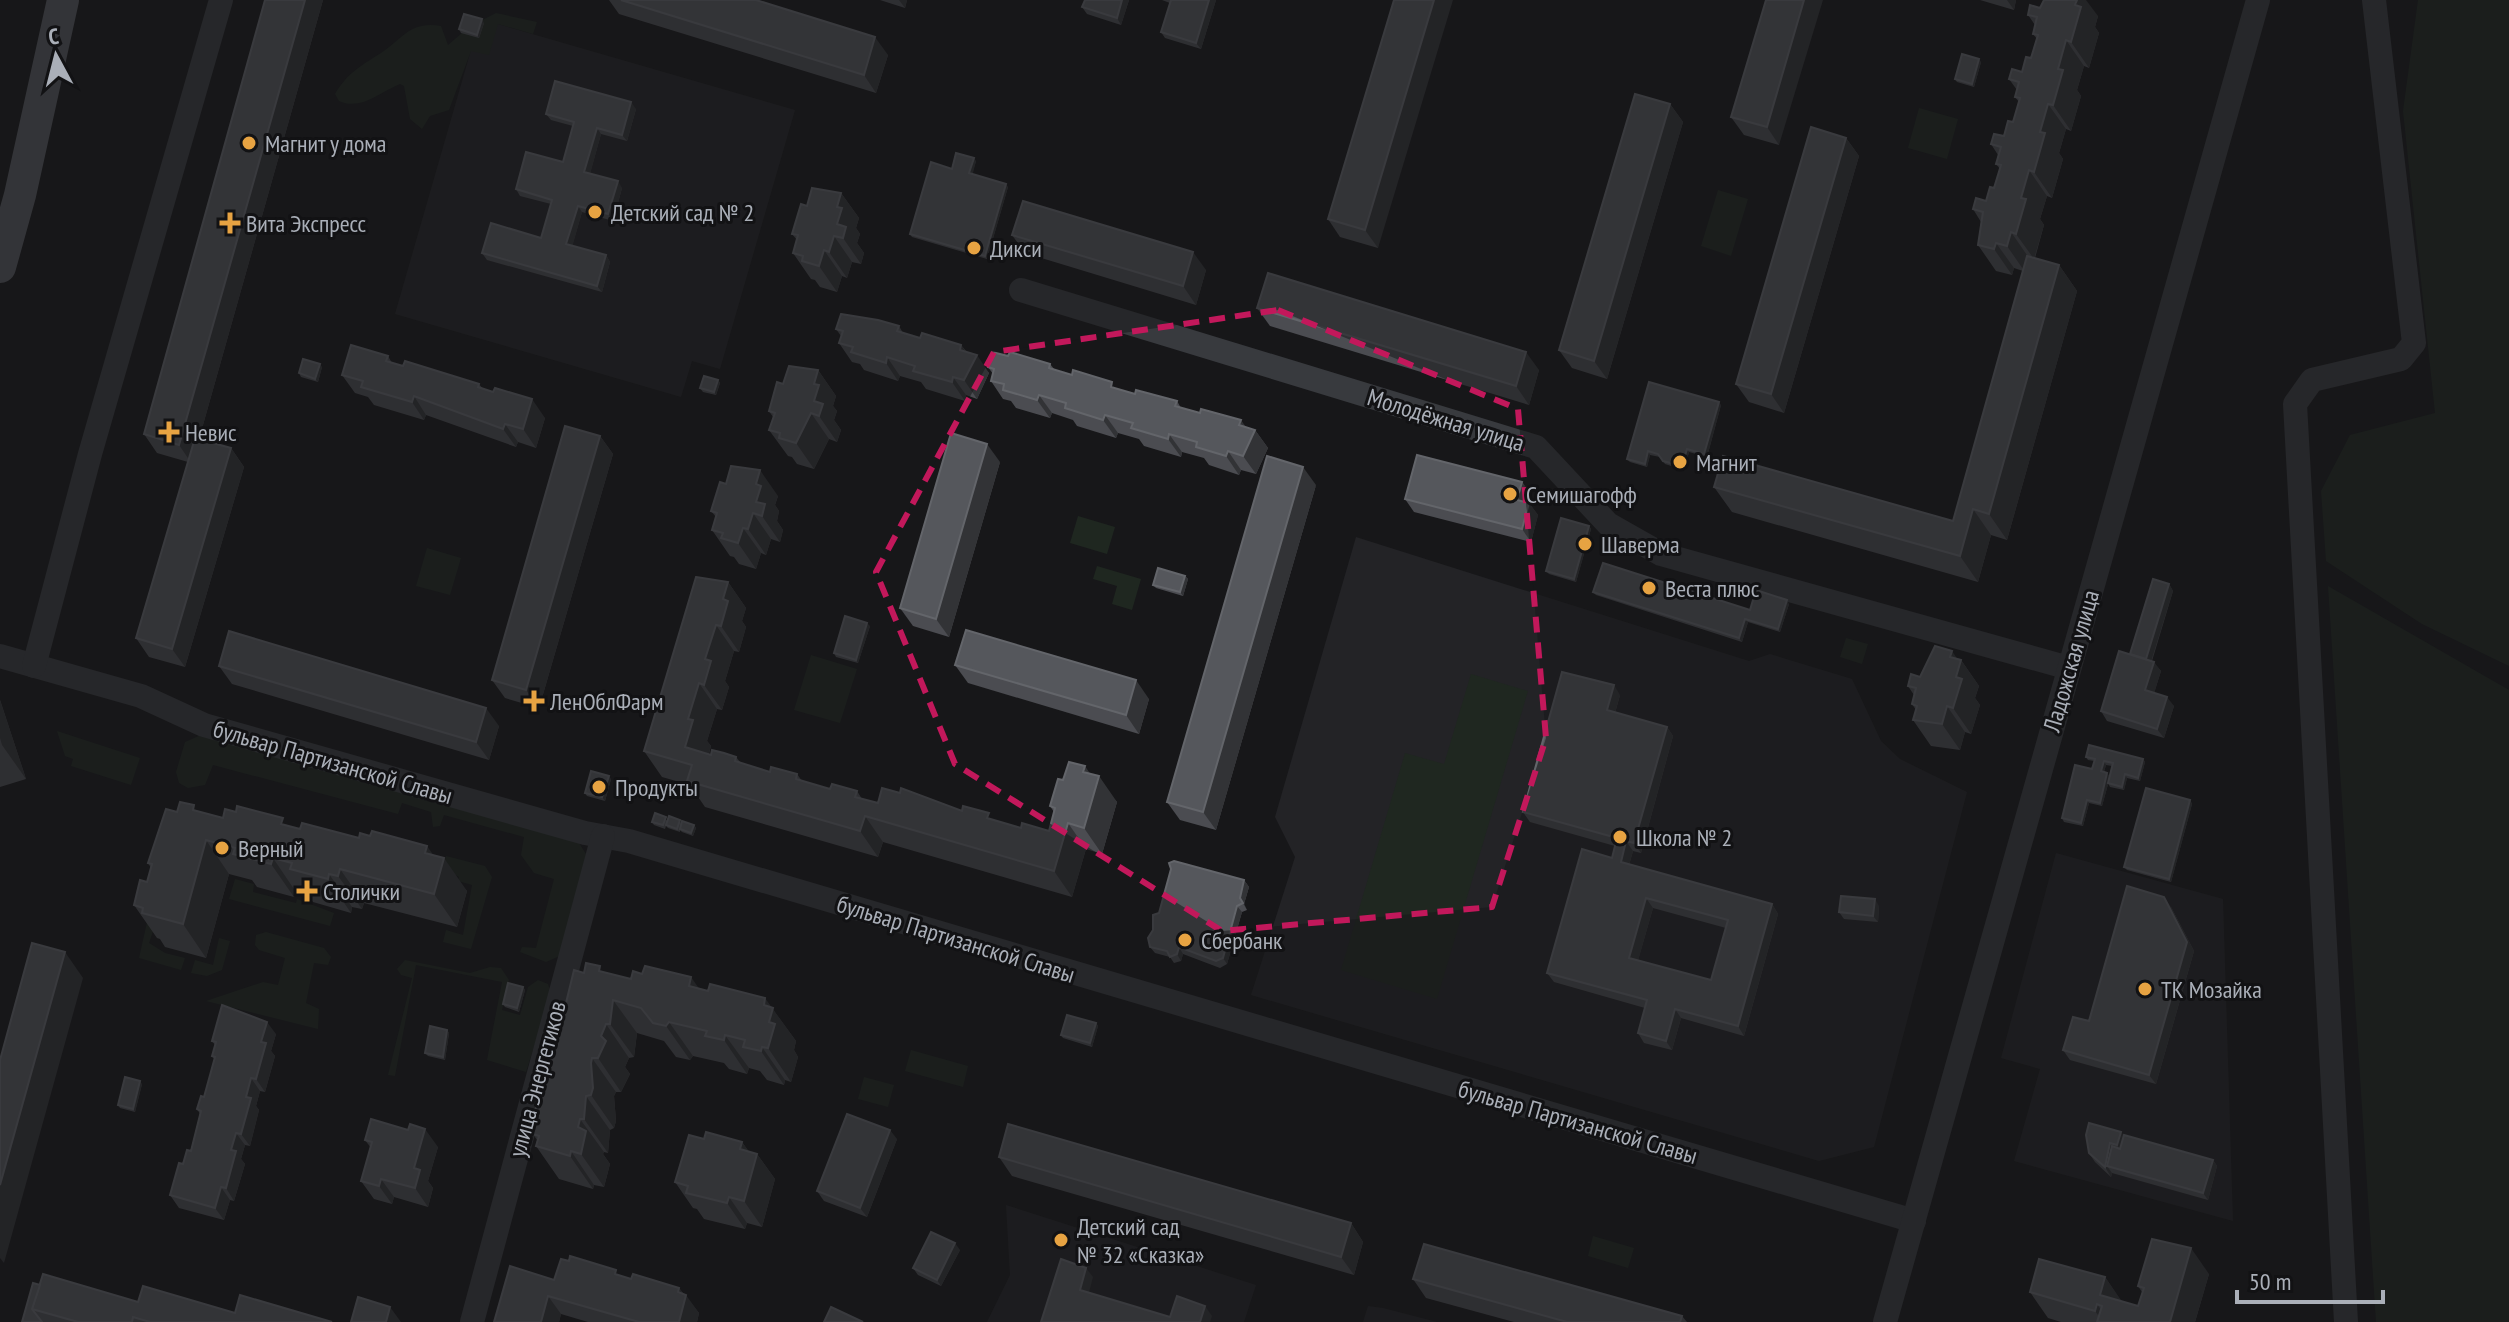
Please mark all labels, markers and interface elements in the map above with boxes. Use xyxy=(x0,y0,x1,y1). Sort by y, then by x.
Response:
north arrow xyxy=(16,16,96,96)
text: С xyxy=(47,22,60,51)
place label: Магнит у дома xyxy=(265,128,386,159)
marker: Магнит у дома xyxy=(240,134,258,152)
place label: Детский сад № 2 xyxy=(611,197,754,228)
marker: Детский сад № 2 xyxy=(586,203,604,221)
place label: Вита Экспресс xyxy=(246,208,367,239)
marker: Вита Экспресс xyxy=(221,214,239,232)
place label: Дикси xyxy=(990,233,1042,264)
marker: Дикси xyxy=(965,239,983,257)
street label: Молодёжная улица xyxy=(1364,381,1528,459)
place label: Невис xyxy=(185,417,237,448)
marker: Невис xyxy=(160,423,178,441)
place label: Магнит xyxy=(1696,447,1757,478)
marker: Магнит xyxy=(1671,453,1689,471)
place label: Семишагофф xyxy=(1526,479,1637,510)
marker: Семишагофф xyxy=(1501,485,1519,503)
place label: Шаверма xyxy=(1601,529,1680,560)
marker: Шаверма xyxy=(1576,535,1594,553)
place label: Веста плюс xyxy=(1665,573,1760,604)
marker: Веста плюс xyxy=(1640,579,1658,597)
street label: Ладожская улица xyxy=(2036,587,2106,736)
place label: ЛенОблФарм xyxy=(549,686,663,717)
marker: ЛенОблФарм xyxy=(525,692,543,710)
street label: бульвар Партизанской Славы xyxy=(210,713,456,811)
place label: Продукты xyxy=(615,772,698,803)
marker: Продукты xyxy=(590,778,608,796)
place label: Школа № 2 xyxy=(1636,822,1732,853)
marker: Школа № 2 xyxy=(1611,828,1629,846)
place label: Верный xyxy=(238,833,304,864)
marker: Верный xyxy=(213,839,231,857)
place label: Столички xyxy=(323,876,400,907)
marker: Столички xyxy=(298,882,316,900)
street label: бульвар Партизанской Славы xyxy=(833,888,1079,990)
place label: Сбербанк xyxy=(1201,925,1283,956)
marker: Сбербанк xyxy=(1176,931,1194,949)
place label: ТК Мозайка xyxy=(2161,974,2262,1005)
marker: ТК Мозайка xyxy=(2136,980,2154,998)
street label: улица Энергетиков xyxy=(501,998,573,1160)
street label: бульвар Партизанской Славы xyxy=(1455,1073,1701,1171)
place label: Детский сад № 32 «Сказка» xyxy=(1077,1211,1204,1270)
marker: Детский сад № 32 «Сказка» xyxy=(1052,1231,1070,1249)
scale bar xyxy=(2237,1254,2383,1304)
text: 50 m xyxy=(2249,1266,2291,1297)

